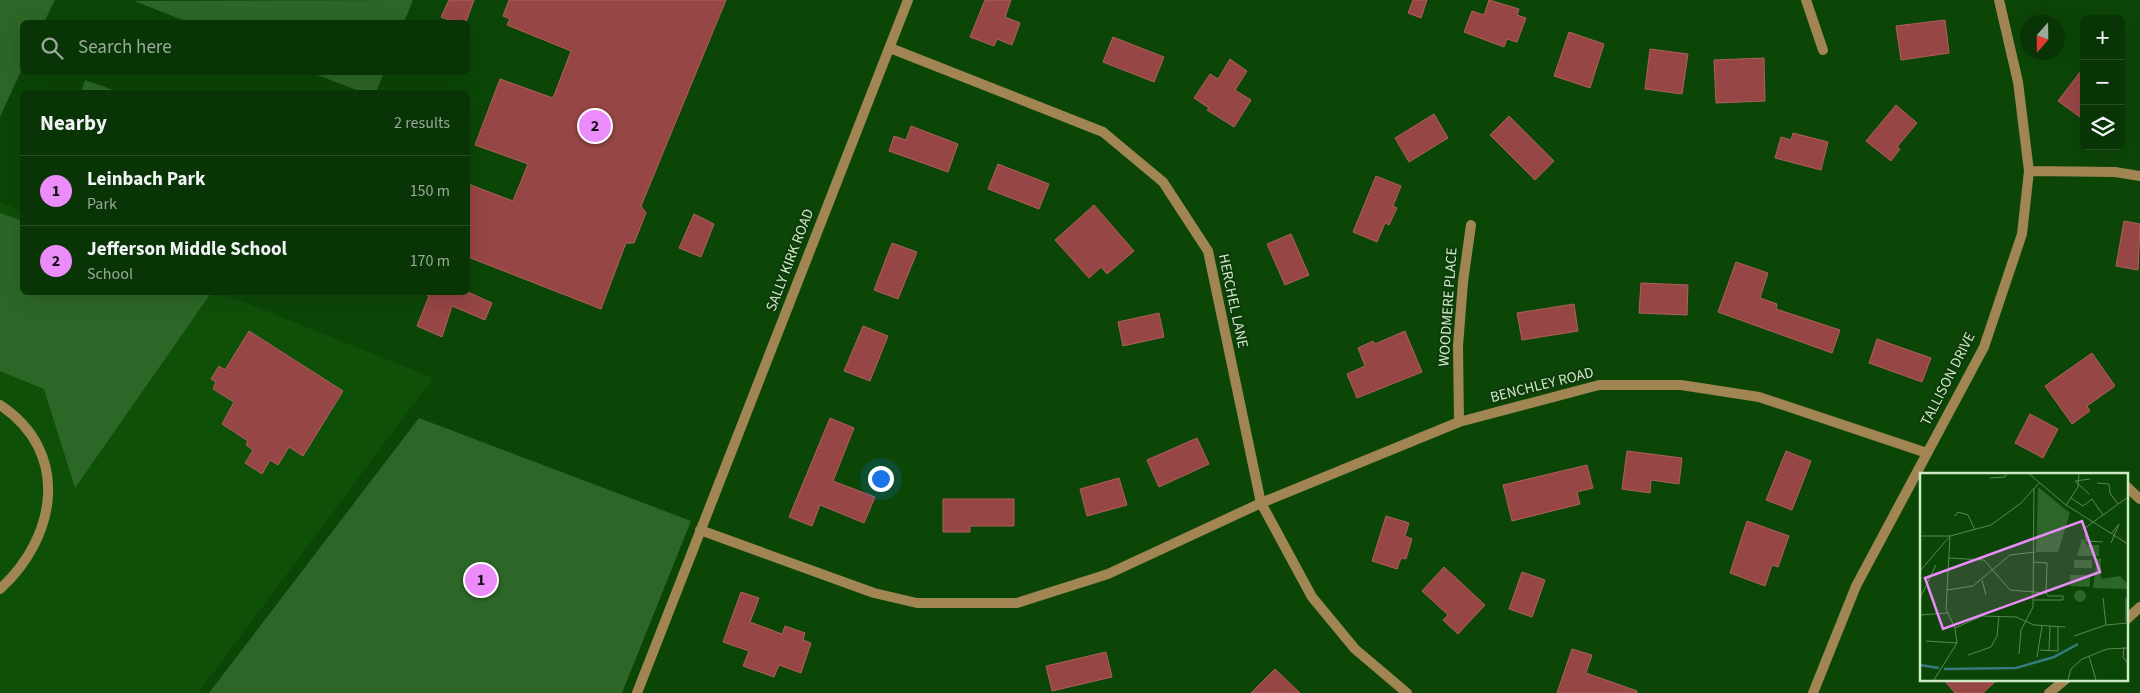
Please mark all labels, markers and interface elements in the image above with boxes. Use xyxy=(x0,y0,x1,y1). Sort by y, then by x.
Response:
north arrow xyxy=(2020,15,2065,60)
map controls xyxy=(2080,15,2125,150)
button: + xyxy=(2080,15,2125,60)
search box xyxy=(20,20,470,75)
icon: search xyxy=(38,34,66,62)
text: Search here xyxy=(78,34,172,61)
button: − xyxy=(2080,60,2125,105)
button: layers xyxy=(2080,105,2125,150)
pin: 2 xyxy=(579,107,611,145)
text: Nearby xyxy=(40,108,107,138)
text: 2 results xyxy=(394,112,450,134)
text: Leinbach Park xyxy=(87,166,205,193)
text: 1 xyxy=(52,180,60,202)
text: 150 m xyxy=(410,180,450,202)
text: Park xyxy=(87,193,117,215)
street label: SALLY KIRK ROAD xyxy=(761,206,819,314)
text: Jefferson Middle School xyxy=(87,236,287,263)
street label: WOODMERE PLACE xyxy=(1433,247,1463,367)
text: 2 xyxy=(52,250,60,272)
text: 170 m xyxy=(410,250,450,272)
street label: HERCHEL LANE xyxy=(1213,252,1253,350)
text: School xyxy=(87,263,133,285)
street label: TALLISON DRIVE xyxy=(1915,329,1981,429)
street label: BENCHLEY ROAD xyxy=(1488,362,1596,408)
your location xyxy=(868,466,894,492)
inset map xyxy=(1920,473,2128,680)
pin: 1 xyxy=(465,561,497,599)

